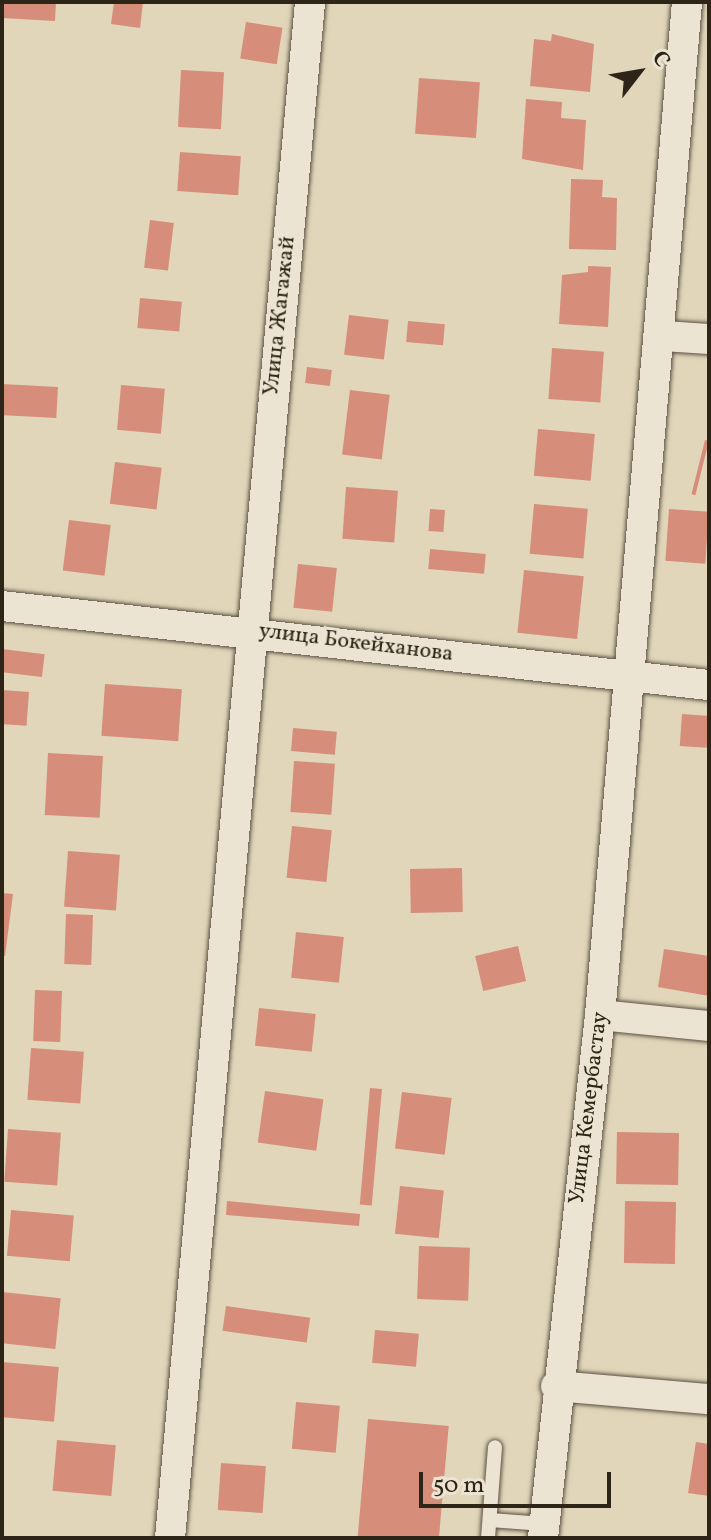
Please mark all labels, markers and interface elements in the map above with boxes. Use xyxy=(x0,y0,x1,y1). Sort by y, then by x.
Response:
north arrow xyxy=(599,32,679,112)
text: С xyxy=(643,45,677,73)
street label: Улица Жагажай xyxy=(259,235,301,397)
street label: улица Бокейханова xyxy=(257,618,455,668)
street label: Улица Кемербастау xyxy=(564,1010,614,1206)
scale bar xyxy=(423,1456,615,1506)
text: 50 m xyxy=(433,1469,485,1503)

